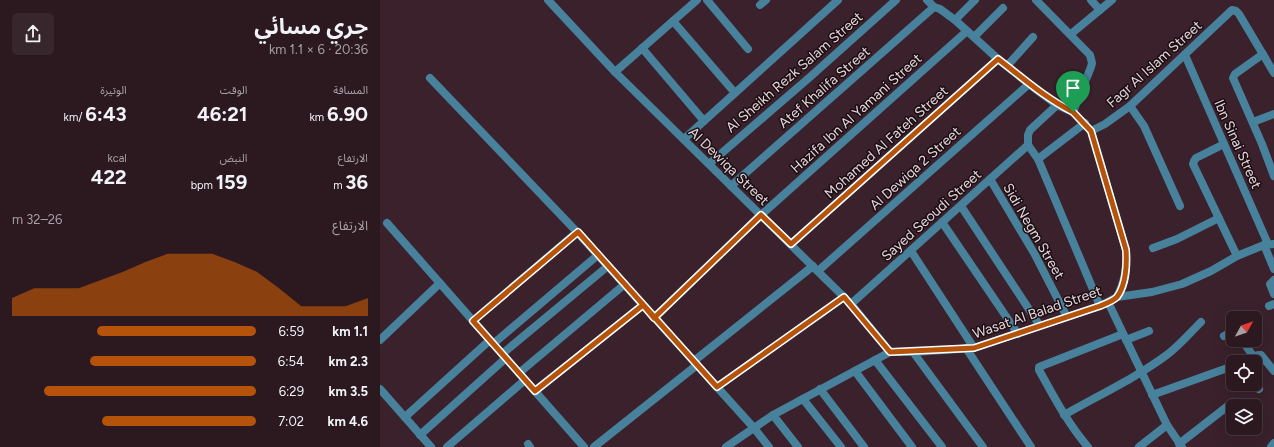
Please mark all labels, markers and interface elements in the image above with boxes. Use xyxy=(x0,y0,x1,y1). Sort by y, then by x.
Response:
street label: Al Sheikh Rezk Salam Street xyxy=(723,8,866,136)
button: share xyxy=(12,13,54,55)
text: جري مسائي xyxy=(254,13,368,40)
street label: Fagr Al Islam Street xyxy=(1103,17,1205,112)
text: 20:36 · 6 × 1.1 km xyxy=(269,42,368,57)
street label: Atef Khalifa Street xyxy=(775,43,874,132)
street label: Hazifa Ibn Al Yamani Street xyxy=(787,50,925,177)
pin xyxy=(1056,71,1090,112)
icon: arrive xyxy=(1062,77,1084,99)
street label: Mohamed Al Fateh Street xyxy=(821,82,952,202)
text: الوتيرة xyxy=(100,84,127,97)
text: الوقت xyxy=(220,84,247,97)
text: المسافة xyxy=(333,84,368,97)
street label: Ibn Sinai Street xyxy=(1210,97,1265,192)
text: 6:43 xyxy=(85,102,127,126)
text: 46:21 xyxy=(197,102,247,126)
text: 6.90 xyxy=(327,102,368,126)
text: /km xyxy=(64,111,85,124)
text: km xyxy=(309,111,327,124)
street label: Al Dewiqa 2 Street xyxy=(866,123,964,214)
street label: Al Dewiqa Street xyxy=(685,124,772,209)
text: kcal xyxy=(107,152,127,165)
text: النبض xyxy=(219,152,247,165)
text: الارتفاع xyxy=(338,152,368,165)
text: 422 xyxy=(91,165,127,189)
street label: Sayed Seoudi Street xyxy=(878,166,985,265)
text: 159 xyxy=(216,170,247,194)
text: 36 xyxy=(345,170,368,194)
text: bpm xyxy=(191,179,216,192)
text: m xyxy=(333,179,345,192)
street label: Sidi Negm Street xyxy=(999,180,1068,282)
text: 26–32 m xyxy=(12,212,62,227)
text: الارتفاع xyxy=(332,218,368,233)
street label: Wasat Al Balad Street xyxy=(970,282,1104,343)
north arrow xyxy=(1226,311,1262,347)
map controls xyxy=(1226,311,1262,435)
text: 6:59 xyxy=(279,324,304,339)
text: 1.1 km xyxy=(332,324,368,339)
text: 6:54 xyxy=(278,354,304,369)
text: 2.3 km xyxy=(329,354,368,369)
button: locate xyxy=(1226,355,1262,391)
text: 6:29 xyxy=(279,384,304,399)
text: 3.5 km xyxy=(329,384,368,399)
button: layers xyxy=(1226,399,1262,435)
text: 7:02 xyxy=(278,414,304,429)
text: 4.6 km xyxy=(328,414,368,429)

